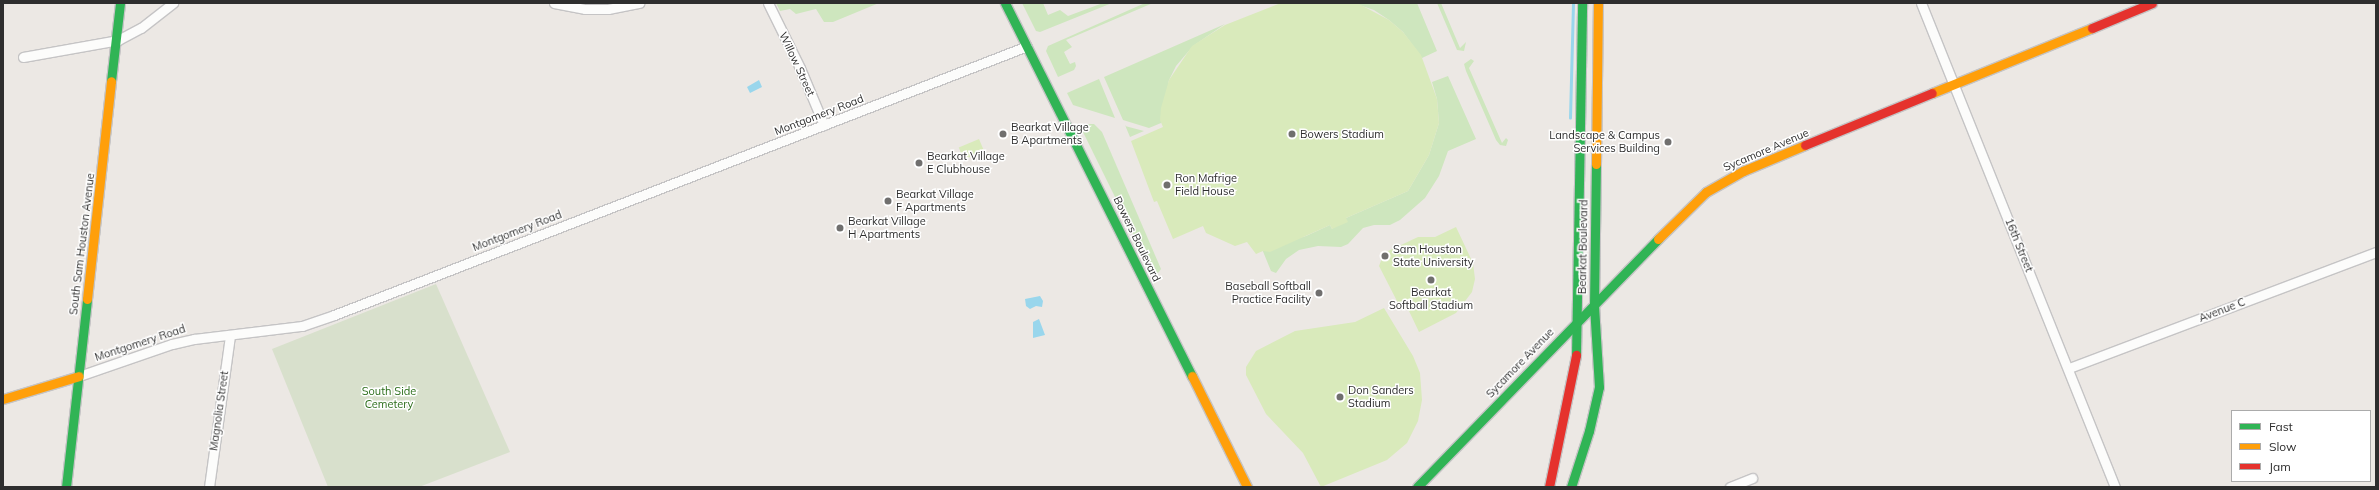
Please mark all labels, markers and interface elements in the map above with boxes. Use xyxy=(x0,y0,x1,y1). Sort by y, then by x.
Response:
street label: Willow Street xyxy=(776,30,818,98)
street label: Montgomery Road xyxy=(773,92,865,138)
place label: Bearkat Village B Apartments xyxy=(1011,121,1089,147)
street label: Sycamore Avenue xyxy=(1721,126,1811,174)
place label: Bowers Stadium xyxy=(1300,127,1384,141)
marker: Bearkat Village B Apartments xyxy=(998,129,1008,139)
marker: Bowers Stadium xyxy=(1287,129,1297,139)
place label: Landscape & Campus Services Building xyxy=(1549,129,1660,155)
marker: Landscape & Campus Services Building xyxy=(1663,137,1673,147)
place label: Bearkat Village E Clubhouse xyxy=(927,150,1005,176)
marker: Bearkat Village E Clubhouse xyxy=(914,158,924,168)
street label: South Sam Houston Avenue xyxy=(67,172,97,316)
place label: Ron Mafrige Field House xyxy=(1175,172,1237,198)
marker: Ron Mafrige Field House xyxy=(1162,180,1172,190)
place label: Bearkat Village F Apartments xyxy=(896,188,974,214)
street label: Bowers Boulevard xyxy=(1111,194,1163,284)
marker: Bearkat Village F Apartments xyxy=(883,196,893,206)
street label: Bearkat Boulevard xyxy=(1576,200,1590,294)
street label: Montgomery Road xyxy=(471,208,563,254)
place label: Bearkat Village H Apartments xyxy=(848,215,926,241)
street label: 16th Street xyxy=(2002,216,2036,274)
marker: Bearkat Village H Apartments xyxy=(835,223,845,233)
place label: Sam Houston State University xyxy=(1393,243,1474,269)
marker: Sam Houston State University xyxy=(1380,251,1390,261)
marker: Bearkat Softball Stadium xyxy=(1426,275,1436,285)
place label: Baseball Softball Practice Facility xyxy=(1225,280,1311,306)
place label: Bearkat Softball Stadium xyxy=(1389,286,1473,312)
marker: Baseball Softball Practice Facility xyxy=(1314,288,1324,298)
street label: Avenue C xyxy=(2197,295,2247,325)
street label: Montgomery Road xyxy=(93,322,187,364)
street label: Sycamore Avenue xyxy=(1483,325,1557,401)
street label: Magnolia Street xyxy=(207,370,231,452)
place label: Don Sanders Stadium xyxy=(1348,384,1414,410)
park label: South Side Cemetery xyxy=(362,385,416,411)
marker: Don Sanders Stadium xyxy=(1335,392,1345,402)
legend xyxy=(2231,410,2371,482)
text: Fast xyxy=(2269,419,2293,434)
text: Slow xyxy=(2269,439,2297,454)
text: Jam xyxy=(2269,459,2291,474)

